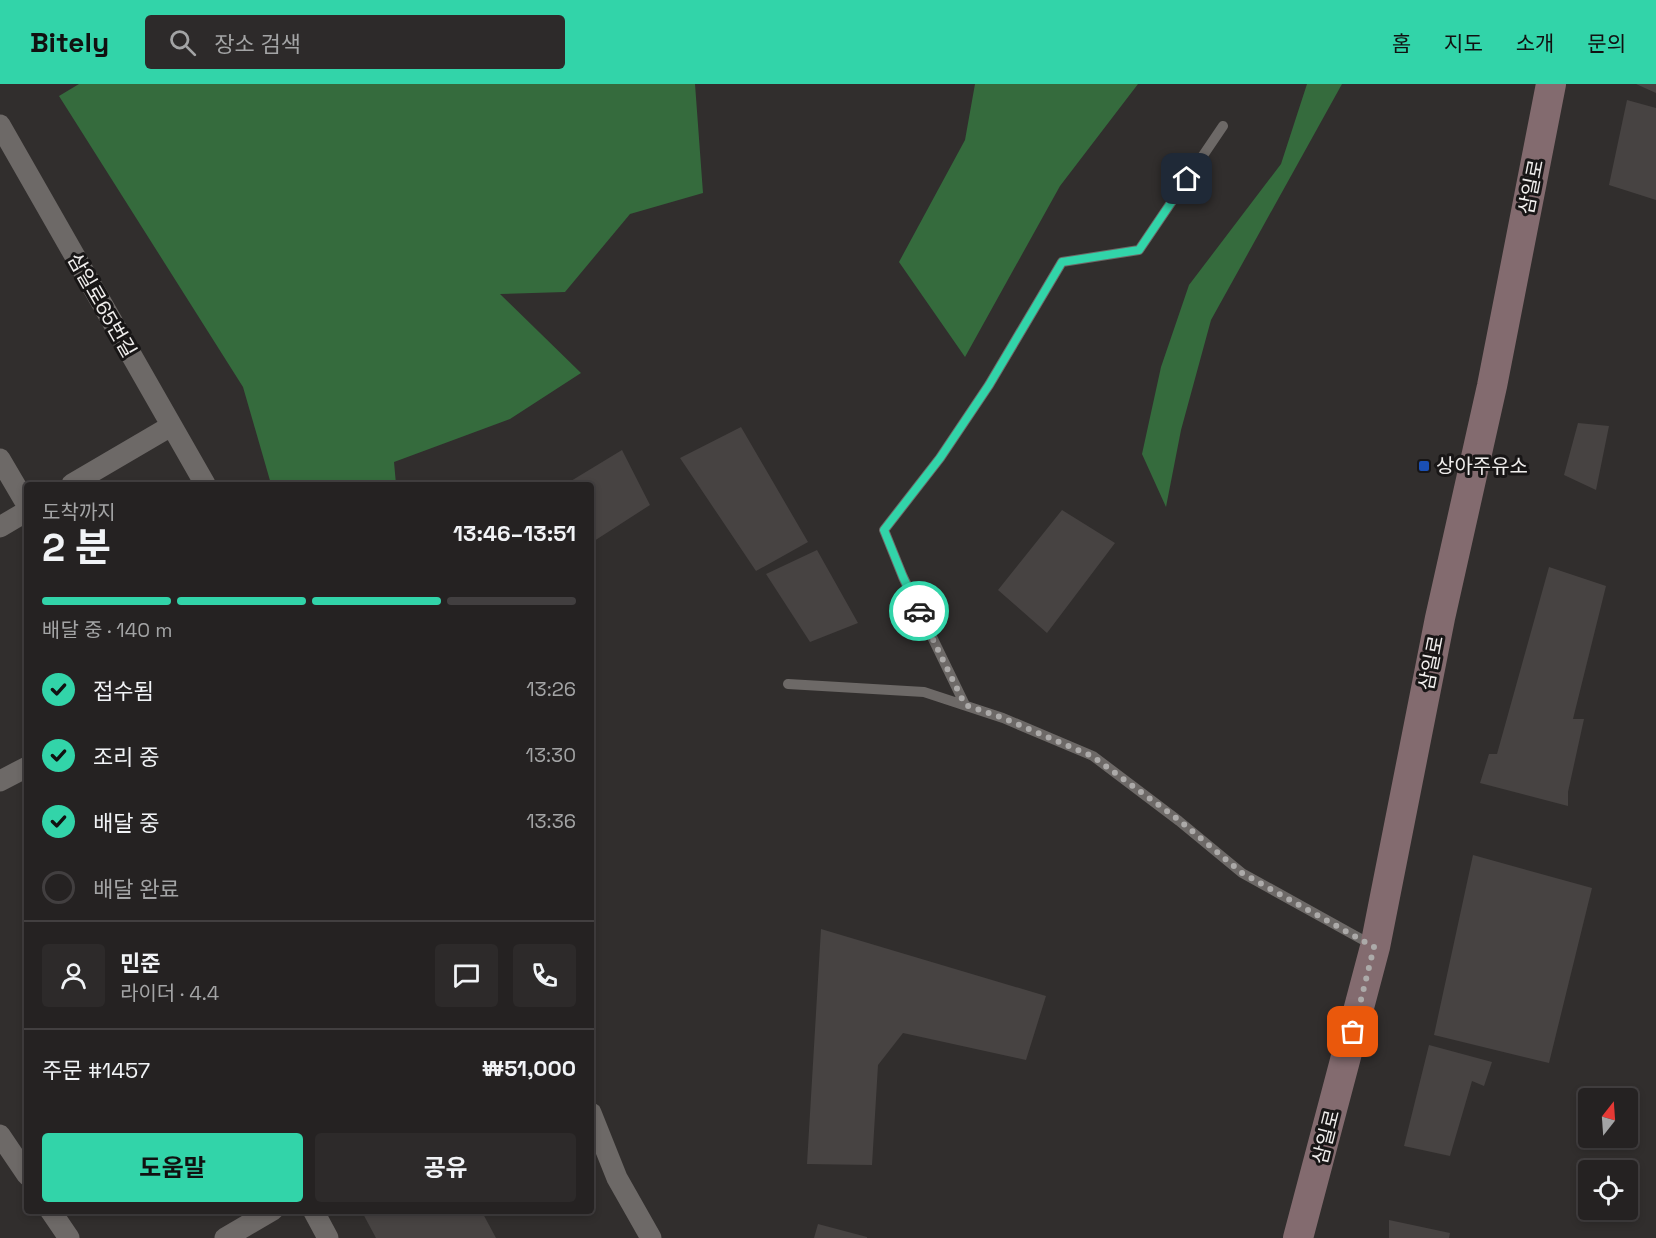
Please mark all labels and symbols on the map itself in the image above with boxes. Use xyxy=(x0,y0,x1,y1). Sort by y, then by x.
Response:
pin xyxy=(1161,153,1212,204)
street label: 삼일로 xyxy=(1513,157,1549,217)
street label: 삼일로65번길 xyxy=(62,248,142,362)
place label: 상아주유소 xyxy=(1436,453,1528,479)
marker: 상아주유소 xyxy=(1417,459,1431,473)
courier xyxy=(889,581,949,641)
street label: 삼일로 xyxy=(1413,633,1449,693)
pin xyxy=(1327,1006,1378,1057)
north arrow xyxy=(1578,1088,1638,1148)
street label: 삼일로 xyxy=(1307,1107,1345,1167)

